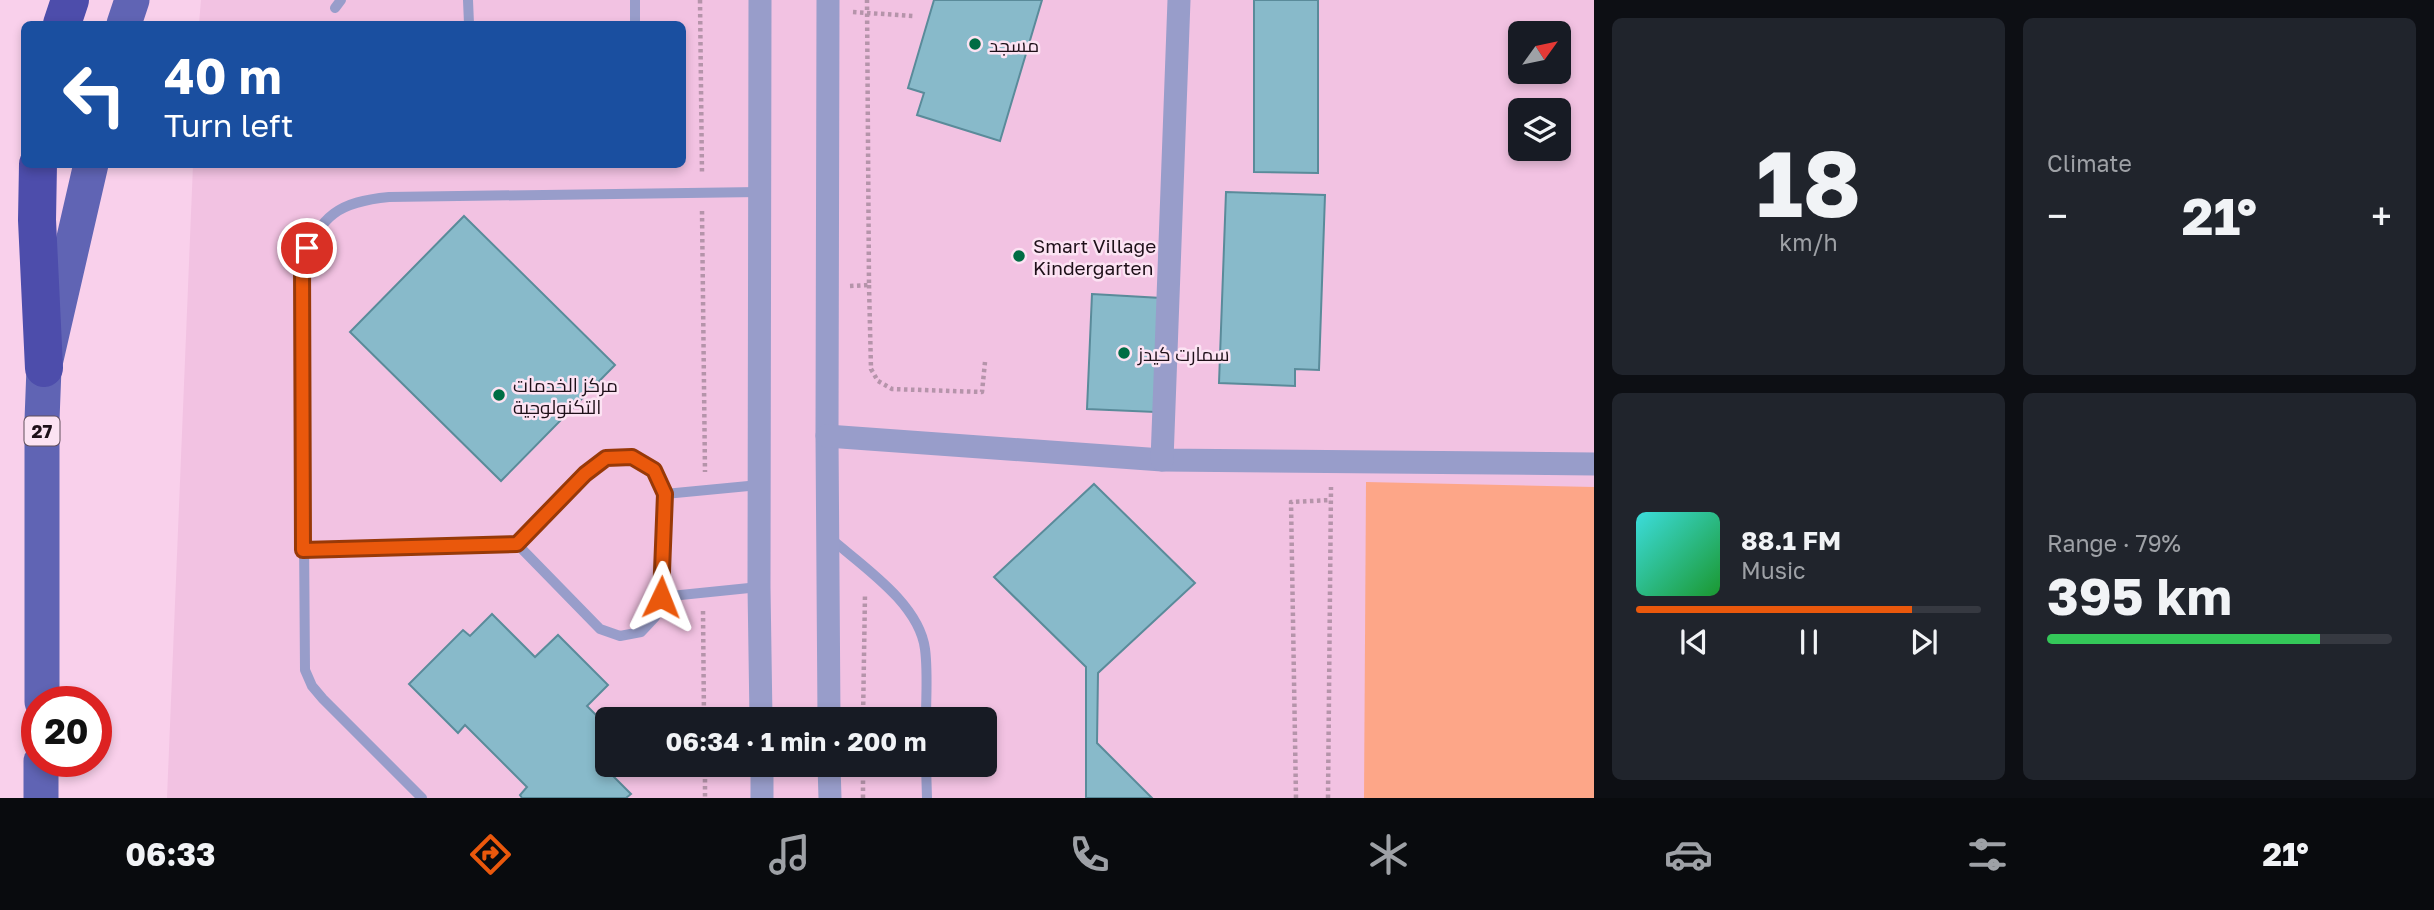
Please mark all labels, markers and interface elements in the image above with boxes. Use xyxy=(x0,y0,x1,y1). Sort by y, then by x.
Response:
north arrow xyxy=(1508,21,1572,84)
map controls xyxy=(1508,21,1571,161)
place label: مسجد xyxy=(989,33,1039,56)
marker: مسجد xyxy=(967,36,983,52)
text: 40 m xyxy=(164,46,282,105)
icon: left xyxy=(49,49,140,140)
button: layers xyxy=(1508,98,1571,161)
text: Turn left xyxy=(164,106,293,144)
text: 18 xyxy=(1756,128,1861,237)
text: Climate xyxy=(2047,149,2132,177)
text: 21° xyxy=(2182,184,2257,246)
text: − xyxy=(2047,193,2068,238)
text: + xyxy=(2371,193,2392,238)
pin xyxy=(277,218,337,278)
text: km/h xyxy=(1779,228,1838,256)
icon: arrive xyxy=(288,229,326,267)
place label: Smart Village Kindergarten xyxy=(1033,234,1156,279)
marker: Smart Village Kindergarten xyxy=(1011,248,1027,264)
place label: سمارت كيدز xyxy=(1137,342,1230,366)
marker: سمارت كيدز xyxy=(1116,345,1132,361)
place label: مركز الخدمات التكنولوجية xyxy=(513,373,618,419)
marker: مركز الخدمات التكنولوجية xyxy=(491,387,507,403)
road number: 27 xyxy=(24,416,60,446)
text: 88.1 FM xyxy=(1741,525,1841,556)
text: Range · 79% xyxy=(2047,529,2181,557)
text: Music xyxy=(1741,556,1806,584)
position arrow xyxy=(624,560,698,634)
text: 395 km xyxy=(2047,564,2232,626)
icon: previous xyxy=(1675,623,1713,661)
icon: pause xyxy=(1790,623,1828,661)
icon: next xyxy=(1905,623,1943,661)
speed limit sign: 20 xyxy=(21,686,112,777)
text: 06:34 · 1 min · 200 m xyxy=(666,726,926,757)
icon: directions xyxy=(466,830,515,879)
icon: music xyxy=(765,830,814,879)
icon: phone xyxy=(1065,830,1114,879)
icon: climate xyxy=(1364,830,1413,879)
icon: car xyxy=(1664,830,1713,879)
icon: filters xyxy=(1963,830,2012,879)
text: 06:33 xyxy=(125,835,216,873)
text: 21° xyxy=(2262,835,2309,873)

